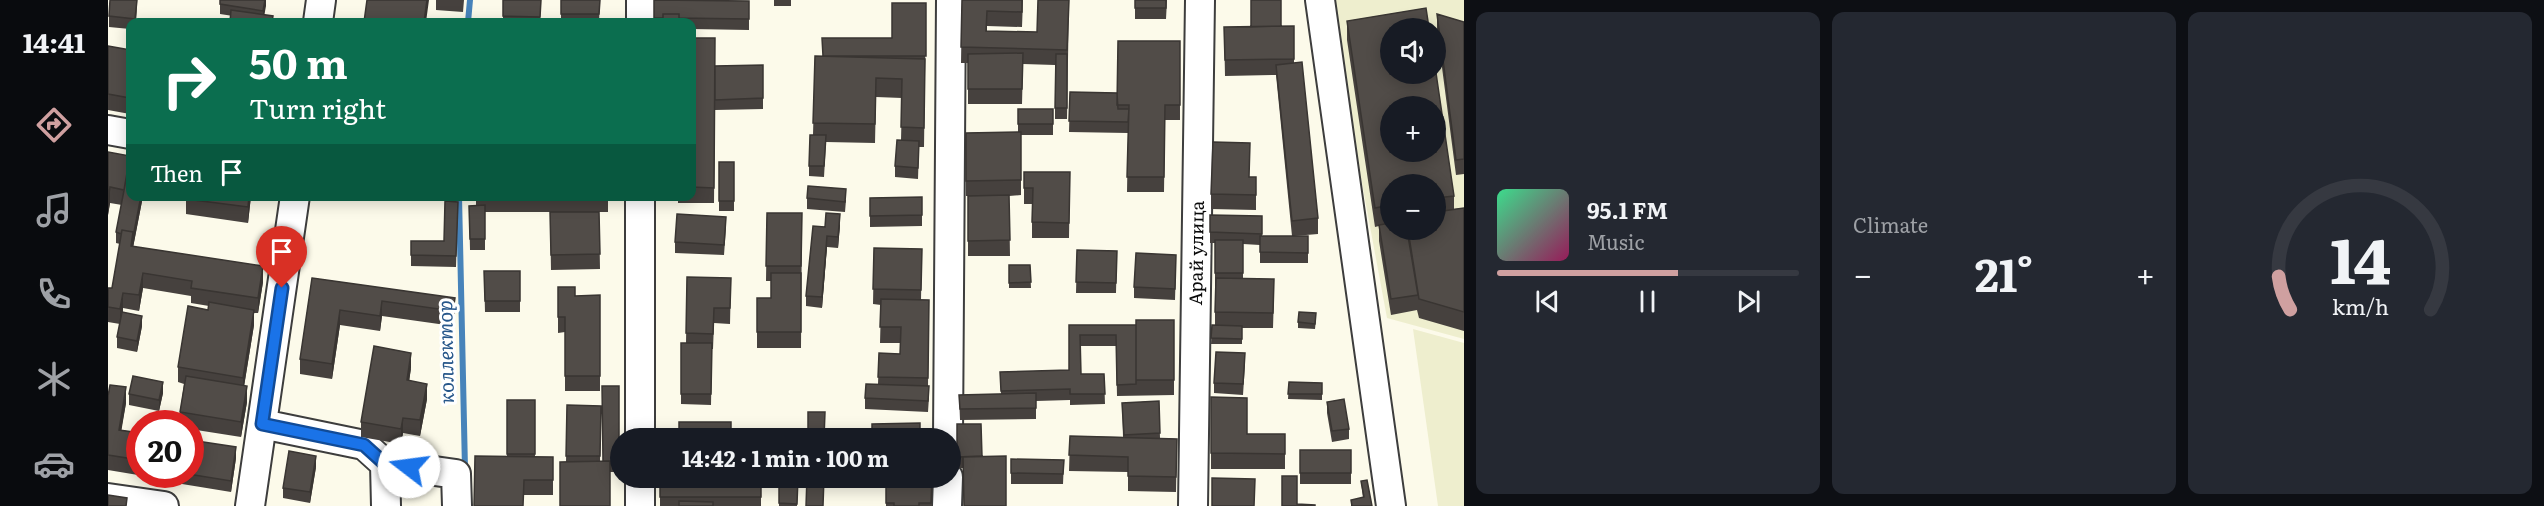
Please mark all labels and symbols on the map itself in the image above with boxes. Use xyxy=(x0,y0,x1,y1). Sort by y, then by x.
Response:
street label: Арай улица xyxy=(1181,200,1210,306)
pin xyxy=(256,226,307,288)
water label: коллектор xyxy=(428,300,460,404)
speed limit sign: 20 xyxy=(126,410,204,488)
position arrow xyxy=(377,435,441,499)

